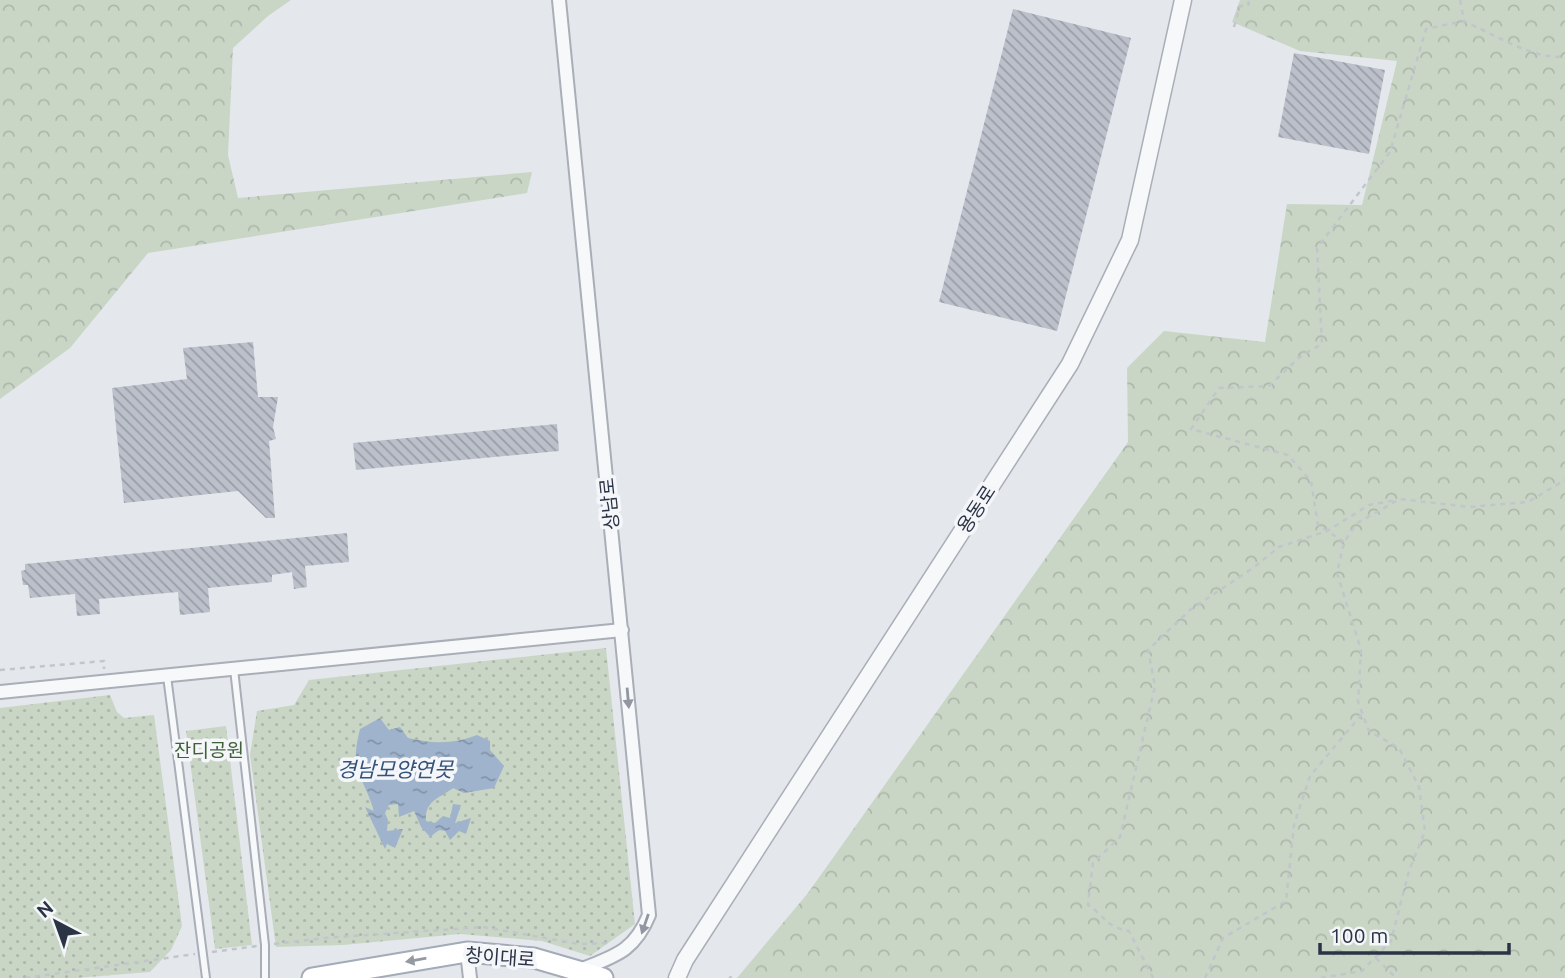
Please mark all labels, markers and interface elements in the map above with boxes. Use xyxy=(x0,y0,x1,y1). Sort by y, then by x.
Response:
street label: 상남로 xyxy=(595,477,623,531)
street label: 용동로 xyxy=(952,481,1000,537)
one-way arrow xyxy=(623,688,634,710)
park label: 잔디공원 xyxy=(174,739,244,761)
water label: 경남모양연못 xyxy=(337,757,455,781)
north arrow xyxy=(21,887,91,957)
text: N xyxy=(32,896,57,922)
scale bar xyxy=(1320,912,1509,956)
one-way arrow xyxy=(639,914,650,935)
text: 100 m xyxy=(1330,923,1388,947)
street label: 창이대로 xyxy=(464,944,536,970)
one-way arrow xyxy=(405,955,427,966)

